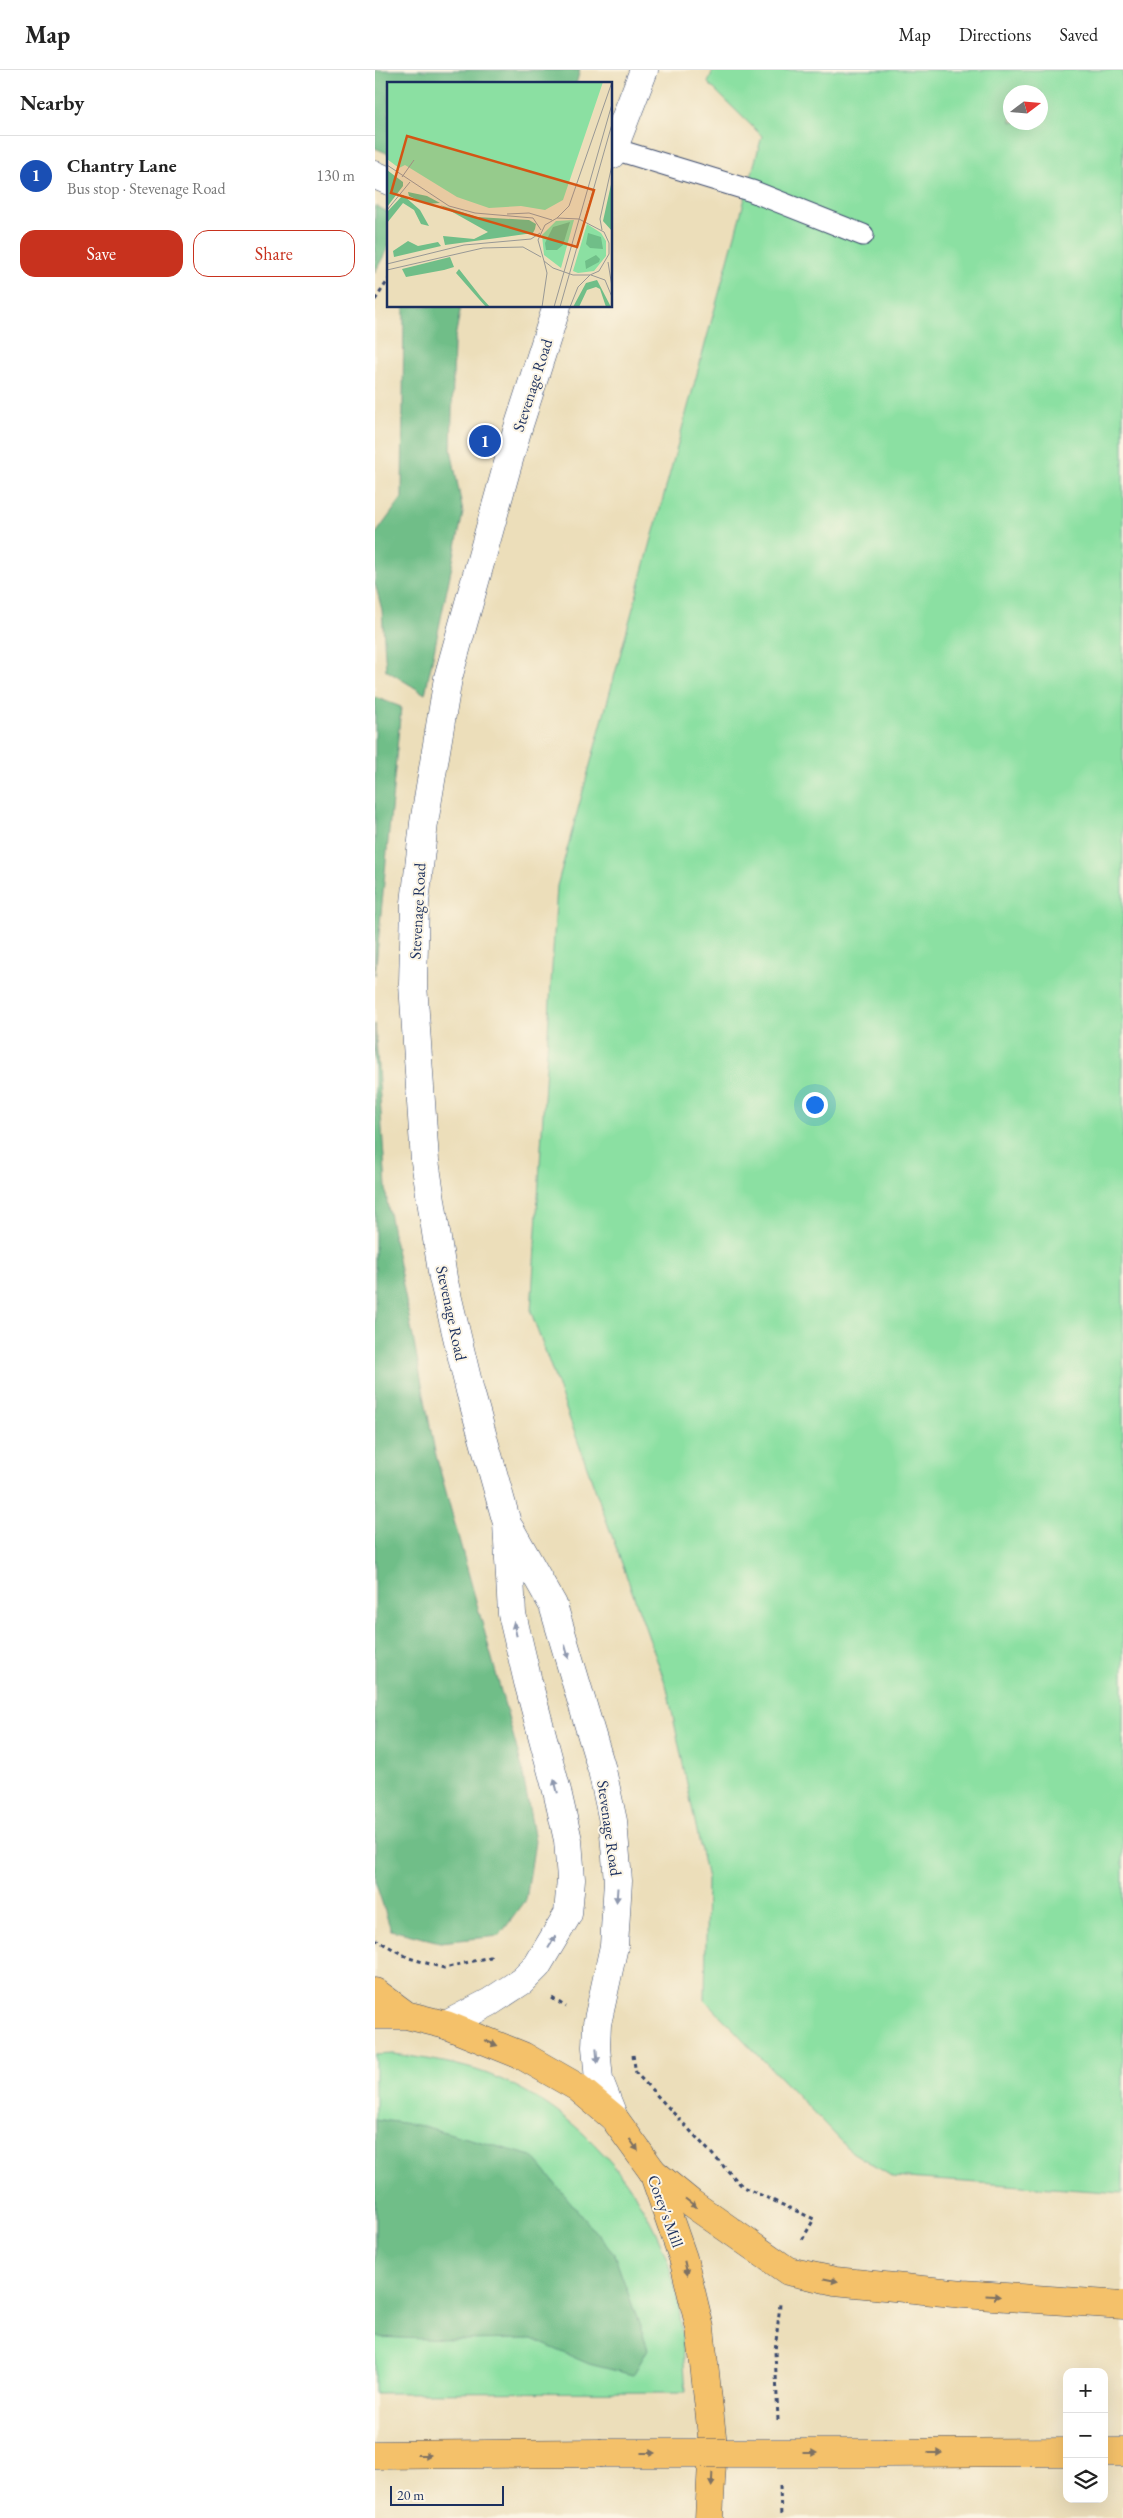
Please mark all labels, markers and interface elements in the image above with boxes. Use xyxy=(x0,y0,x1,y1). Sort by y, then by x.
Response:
text: Map xyxy=(25,19,70,50)
text: Map xyxy=(899,23,931,46)
text: Directions xyxy=(959,23,1031,46)
text: Saved xyxy=(1059,23,1098,46)
inset map xyxy=(387,82,613,308)
north arrow xyxy=(1003,85,1048,130)
text: Nearby xyxy=(20,89,84,116)
text: Chantry Lane xyxy=(67,153,177,178)
text: 1 xyxy=(32,165,40,186)
text: 130 m xyxy=(316,165,355,186)
text: Bus stop · Stevenage Road xyxy=(67,178,225,199)
button: Save xyxy=(20,230,183,277)
button: Share xyxy=(193,230,355,277)
street label: Stevenage Road xyxy=(508,335,558,434)
pin: 1 xyxy=(469,422,501,460)
street label: Stevenage Road xyxy=(404,862,431,960)
your location xyxy=(802,1092,828,1118)
street label: Stevenage Road xyxy=(431,1264,472,1363)
one-way arrow xyxy=(511,1621,519,1636)
one-way arrow xyxy=(563,1645,571,1660)
one-way arrow xyxy=(552,1778,560,1793)
street label: Stevenage Road xyxy=(592,1779,627,1878)
one-way arrow xyxy=(613,1888,621,1904)
one-way arrow xyxy=(547,1936,556,1949)
one-way arrow xyxy=(484,2039,499,2047)
one-way arrow xyxy=(593,2048,601,2064)
one-way arrow xyxy=(629,2138,639,2152)
street label: Corey's Mill xyxy=(643,2172,688,2250)
one-way arrow xyxy=(684,2197,697,2208)
one-way arrow xyxy=(682,2260,690,2275)
one-way arrow xyxy=(823,2276,839,2284)
one-way arrow xyxy=(985,2293,1001,2301)
map controls xyxy=(1063,2368,1108,2503)
button: + xyxy=(1063,2368,1108,2413)
button: − xyxy=(1063,2413,1108,2458)
one-way arrow xyxy=(640,2449,656,2457)
one-way arrow xyxy=(803,2449,819,2457)
one-way arrow xyxy=(927,2449,943,2457)
one-way arrow xyxy=(416,2451,432,2459)
button: layers xyxy=(1063,2458,1108,2503)
one-way arrow xyxy=(707,2472,715,2488)
scale bar xyxy=(390,2483,504,2506)
text: 20 m xyxy=(397,2486,424,2504)

